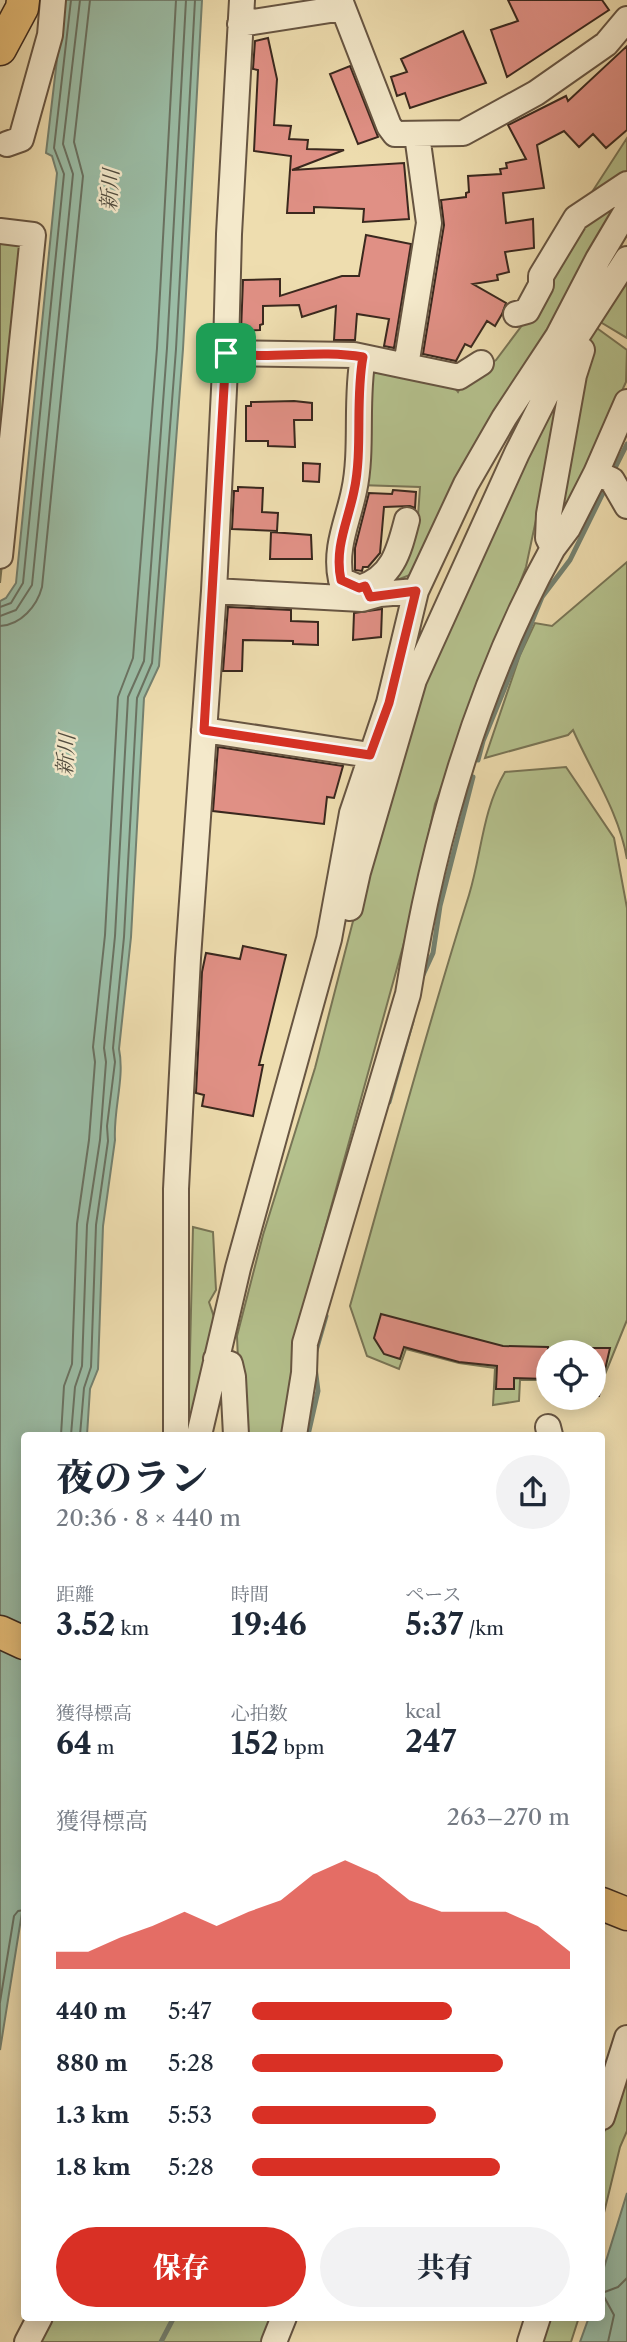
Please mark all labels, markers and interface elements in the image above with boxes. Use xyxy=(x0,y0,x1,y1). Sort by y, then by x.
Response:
water label: 新川 xyxy=(96,166,124,212)
pin xyxy=(196,323,256,383)
icon: arrive xyxy=(207,334,245,372)
water label: 新川 xyxy=(52,731,80,777)
map controls xyxy=(536,1340,606,1410)
button: locate xyxy=(536,1340,606,1410)
text: 夜のラン xyxy=(56,1454,208,1501)
button: share xyxy=(496,1455,570,1529)
text: 20:36 · 8 × 440 m xyxy=(56,1504,241,1532)
text: 距離 xyxy=(56,1583,94,1606)
text: 時間 xyxy=(231,1583,269,1606)
text: ペース xyxy=(405,1583,461,1606)
text: 3.52 xyxy=(56,1606,116,1643)
text: 19:46 xyxy=(231,1606,307,1643)
text: 5:37 xyxy=(405,1606,463,1643)
text: km xyxy=(116,1617,149,1640)
text: /km xyxy=(463,1617,504,1640)
text: kcal xyxy=(405,1700,441,1723)
text: 獲得標高 xyxy=(56,1702,132,1725)
text: 心拍数 xyxy=(231,1702,288,1725)
text: 247 xyxy=(405,1723,456,1760)
text: 64 xyxy=(56,1725,92,1762)
text: 152 xyxy=(231,1725,278,1762)
text: m xyxy=(92,1736,114,1759)
text: bpm xyxy=(278,1736,324,1759)
text: 263–270 m xyxy=(447,1803,570,1831)
text: 獲得標高 xyxy=(56,1807,148,1835)
text: 440 m xyxy=(56,1997,127,2025)
text: 5:47 xyxy=(168,1997,212,2025)
text: 880 m xyxy=(56,2049,128,2077)
text: 5:28 xyxy=(168,2049,214,2077)
text: 1.3 km xyxy=(56,2101,130,2129)
text: 5:53 xyxy=(168,2101,212,2129)
text: 1.8 km xyxy=(56,2153,131,2181)
text: 5:28 xyxy=(168,2153,214,2181)
button: 保存 xyxy=(56,2227,306,2307)
button: 共有 xyxy=(320,2227,570,2307)

